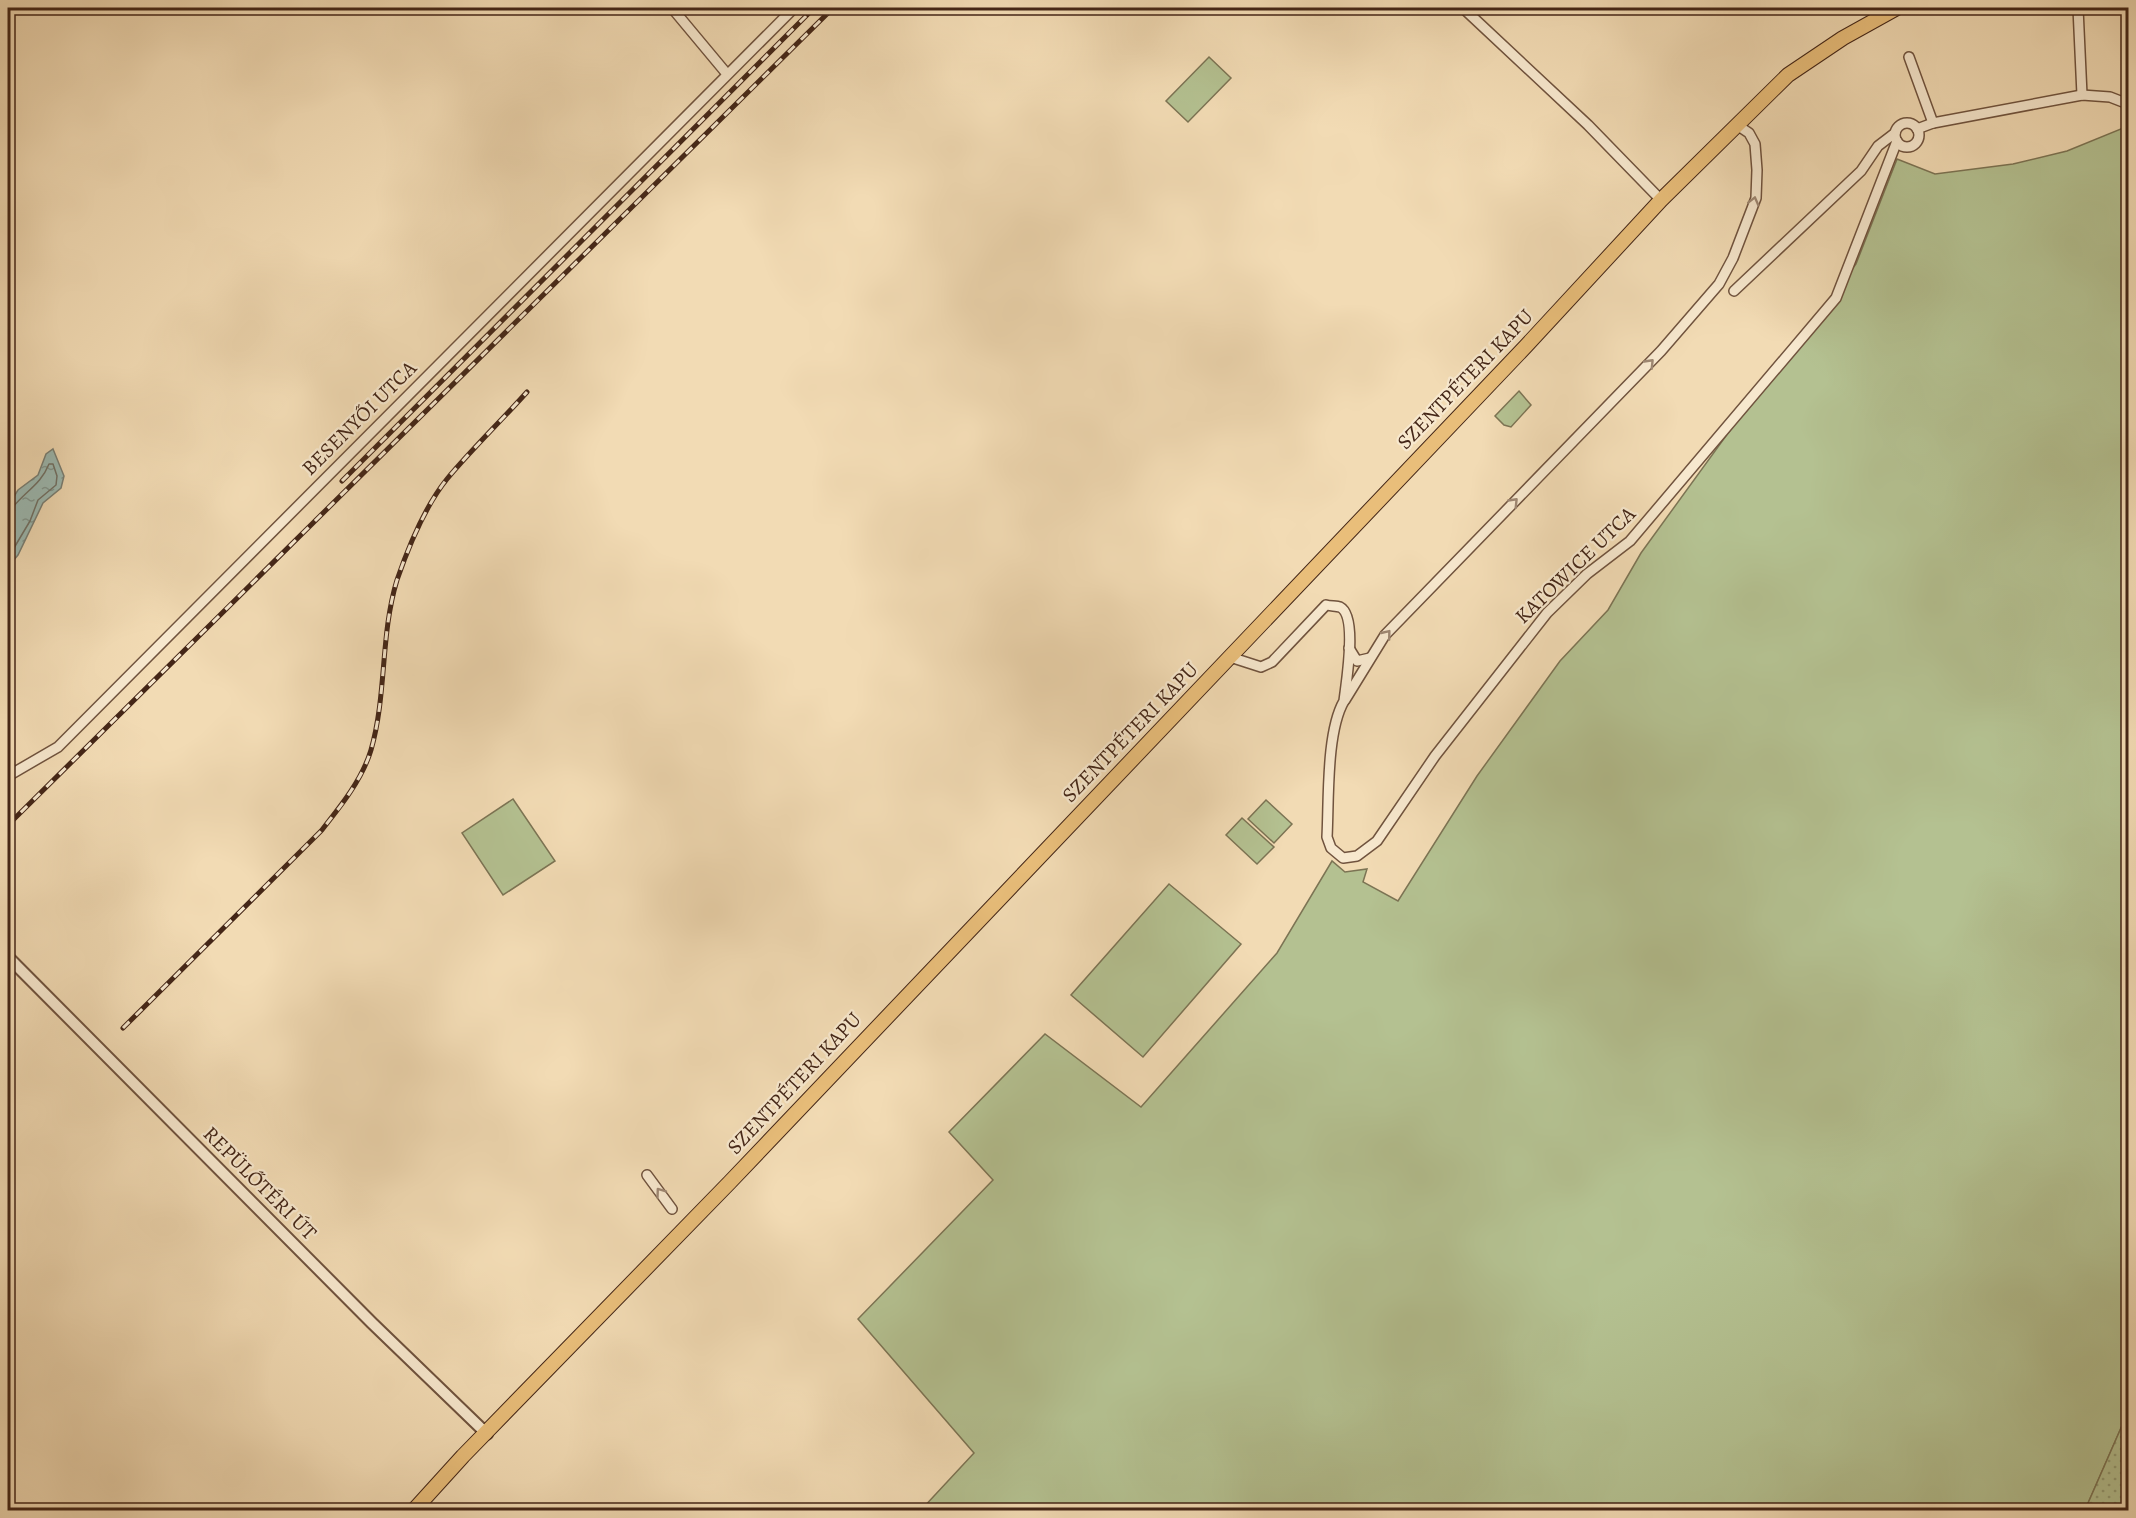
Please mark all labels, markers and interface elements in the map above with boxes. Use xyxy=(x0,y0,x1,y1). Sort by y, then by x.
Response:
one-way arrow xyxy=(1746,196,1759,206)
street label: SZENTPÉTERI KAPU xyxy=(1391,303,1539,455)
street label: BESENYŐI UTCA xyxy=(295,354,423,482)
one-way arrow xyxy=(1643,359,1654,370)
one-way arrow xyxy=(1507,499,1518,509)
street label: KATOWICE UTCA xyxy=(1509,500,1642,630)
one-way arrow xyxy=(1380,630,1391,641)
street label: SZENTPÉTERI KAPU xyxy=(1056,656,1204,808)
street label: SZENTPÉTERI KAPU xyxy=(721,1006,867,1160)
street label: REPÜLŐTÉRI ÚT xyxy=(197,1120,323,1246)
one-way arrow xyxy=(656,1187,667,1198)

